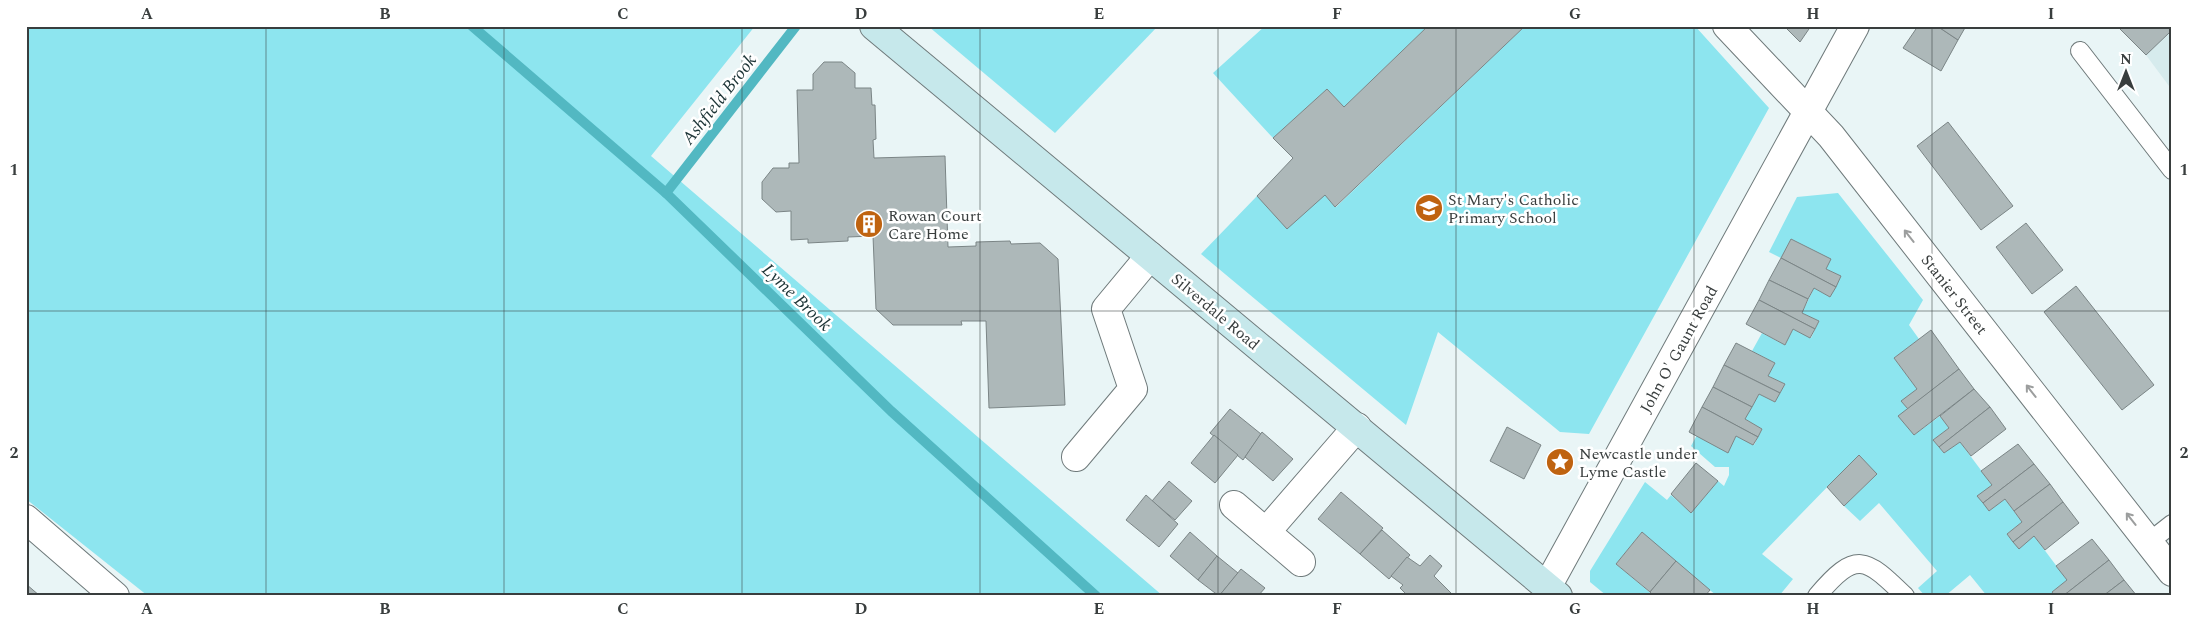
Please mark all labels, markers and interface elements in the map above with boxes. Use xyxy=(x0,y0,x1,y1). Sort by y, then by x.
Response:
text: A xyxy=(141,2,154,26)
text: B xyxy=(379,2,391,26)
text: C xyxy=(617,2,629,26)
text: D xyxy=(855,2,868,26)
text: E xyxy=(1094,2,1104,26)
text: F xyxy=(1332,2,1342,26)
text: G xyxy=(1569,2,1581,26)
text: H xyxy=(1806,2,1820,26)
text: I xyxy=(2048,2,2054,26)
water label: Ashfield Brook xyxy=(675,48,764,151)
north arrow xyxy=(2100,48,2150,98)
text: N xyxy=(2120,49,2132,70)
text: 1 xyxy=(10,158,18,182)
text: 1 xyxy=(2180,158,2188,182)
place label: St Mary's Catholic Primary School xyxy=(1448,188,1579,230)
school or university icon: St Mary's Catholic Primary School xyxy=(1414,193,1444,223)
place label: Rowan Court Care Home xyxy=(888,204,982,246)
building icon: Rowan Court Care Home xyxy=(854,209,884,239)
one-way arrow xyxy=(1904,230,1915,243)
street label: Stanier Street xyxy=(1915,249,1994,340)
water label: Lyme Brook xyxy=(756,257,838,338)
street label: Silverdale Road xyxy=(1166,267,1265,356)
street label: John O' Gaunt Road xyxy=(1634,281,1724,418)
one-way arrow xyxy=(2026,385,2037,398)
text: 2 xyxy=(10,441,19,465)
text: 2 xyxy=(2180,441,2189,465)
place label: Newcastle under Lyme Castle xyxy=(1579,442,1697,484)
place icon: Newcastle under Lyme Castle xyxy=(1545,447,1575,477)
one-way arrow xyxy=(2126,513,2137,526)
text: A xyxy=(141,597,154,621)
text: B xyxy=(379,597,391,621)
text: C xyxy=(617,597,629,621)
text: D xyxy=(855,597,868,621)
text: E xyxy=(1094,597,1104,621)
text: F xyxy=(1332,597,1342,621)
text: G xyxy=(1569,597,1581,621)
text: H xyxy=(1806,597,1820,621)
text: I xyxy=(2048,597,2054,621)

